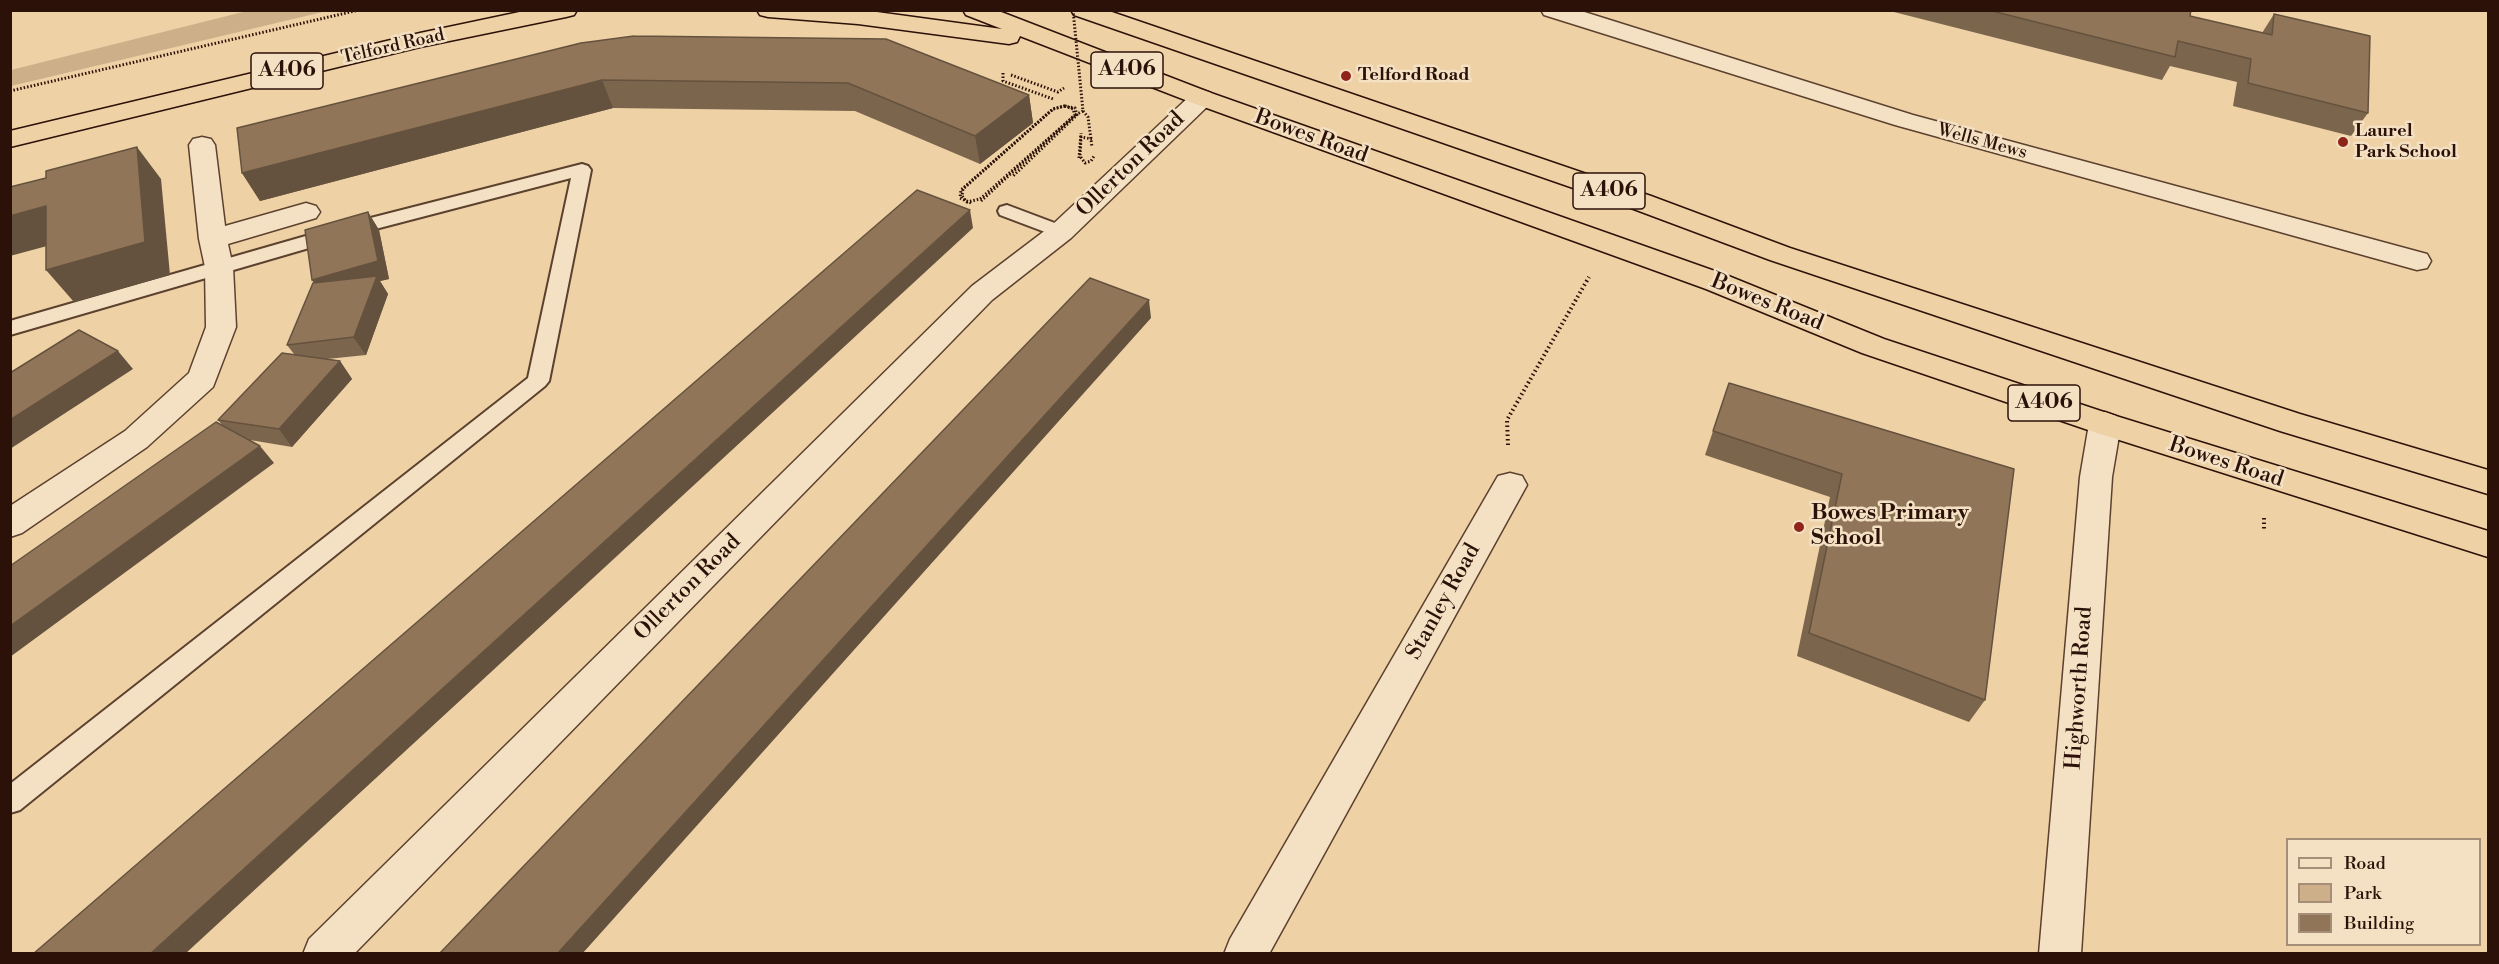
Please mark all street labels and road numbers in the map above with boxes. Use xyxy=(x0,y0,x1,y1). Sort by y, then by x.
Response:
street label: Telford Road xyxy=(339,25,447,69)
road number: A406 xyxy=(1091,52,1163,88)
road number: A406 xyxy=(251,53,323,89)
street label: Bowes Road xyxy=(1251,104,1371,170)
street label: Ollerton Road xyxy=(1071,107,1191,223)
street label: Wells Mews xyxy=(1935,120,2029,164)
road number: A406 xyxy=(1573,173,1645,209)
street label: Bowes Road xyxy=(1707,269,1827,337)
road number: A406 xyxy=(2008,385,2080,421)
street label: Bowes Road xyxy=(2165,432,2287,494)
street label: Ollerton Road xyxy=(629,529,747,647)
street label: Stanley Road xyxy=(1401,539,1487,665)
street label: Highworth Road xyxy=(2061,606,2099,770)

